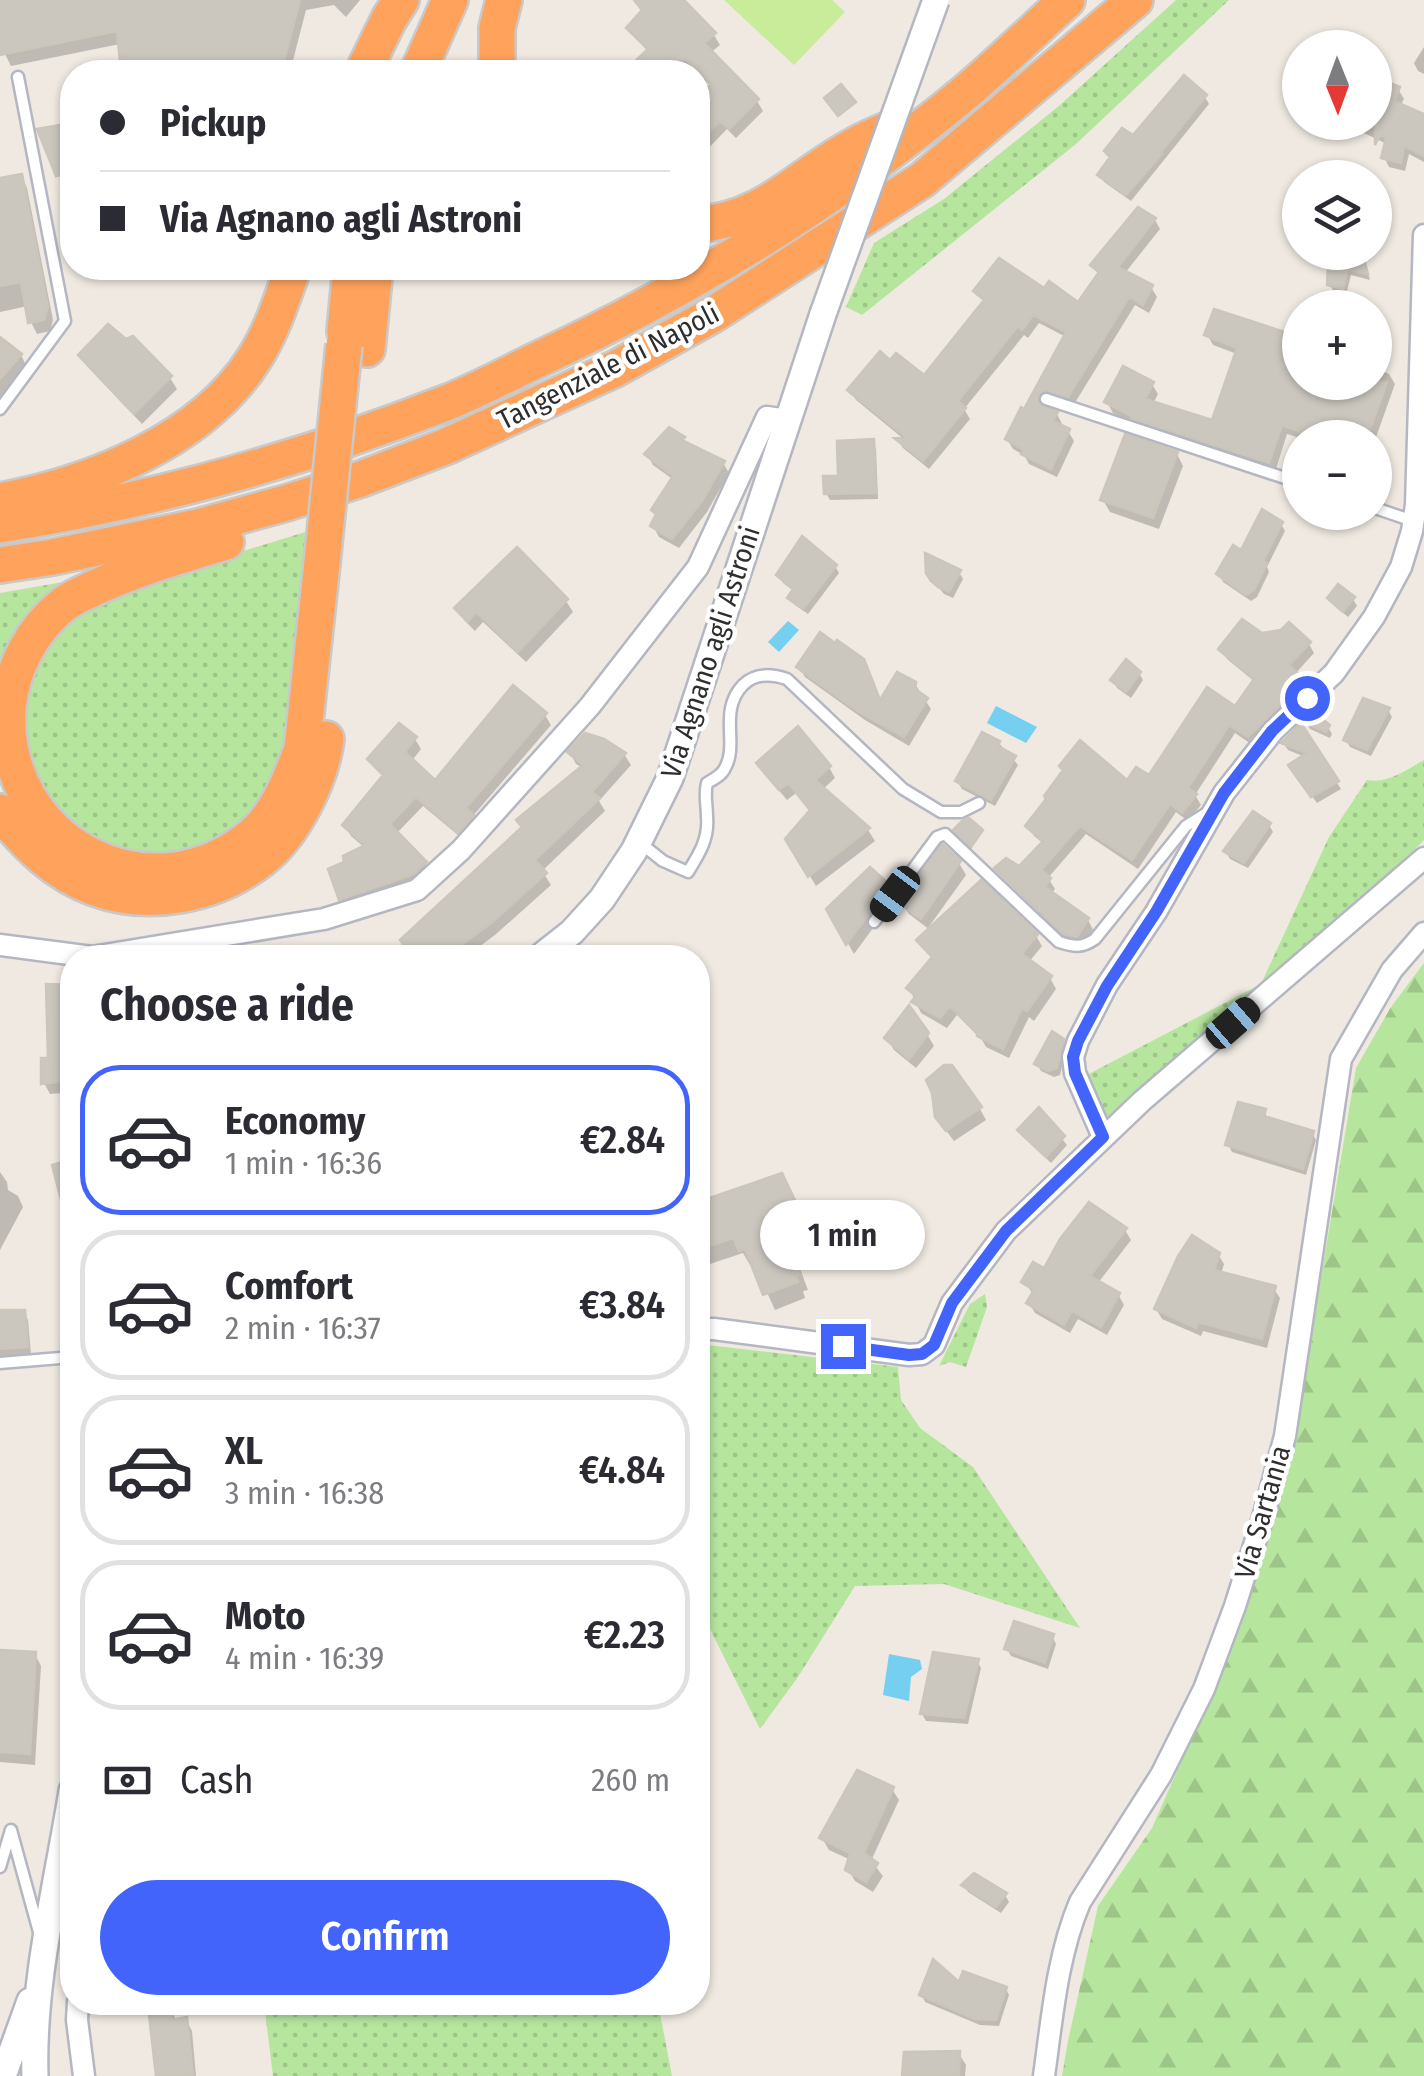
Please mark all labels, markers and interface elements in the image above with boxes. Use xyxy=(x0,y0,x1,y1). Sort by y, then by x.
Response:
north arrow xyxy=(1282,30,1392,140)
map controls xyxy=(1282,30,1392,530)
text: Pickup xyxy=(160,100,266,146)
button: layers xyxy=(1282,160,1392,270)
text: Via Agnano agli Astroni xyxy=(160,196,522,242)
button: + xyxy=(1282,290,1392,400)
street label: Tangenziale di Napoli xyxy=(492,296,724,437)
button: − xyxy=(1282,420,1392,530)
street label: Via Agnano agli Astroni xyxy=(654,522,767,782)
route start xyxy=(1285,676,1330,721)
car xyxy=(865,861,925,927)
text: Choose a ride xyxy=(100,978,354,1032)
car xyxy=(1201,992,1265,1054)
icon: car xyxy=(105,1095,195,1185)
text: Economy xyxy=(225,1098,365,1144)
text: €2.84 xyxy=(580,1117,665,1163)
text: 1 min · 16:36 xyxy=(225,1144,382,1182)
callout: 1 min xyxy=(760,1201,926,1271)
text: 1 min xyxy=(808,1216,877,1254)
icon: car xyxy=(105,1260,195,1350)
text: Comfort xyxy=(225,1263,353,1309)
text: €3.84 xyxy=(579,1282,665,1328)
text: 2 min · 16:37 xyxy=(225,1309,381,1347)
route end xyxy=(821,1324,866,1369)
icon: car xyxy=(105,1425,195,1515)
text: XL xyxy=(225,1428,263,1474)
street label: Via Sartania xyxy=(1228,1442,1297,1583)
text: €4.84 xyxy=(579,1447,665,1493)
text: 3 min · 16:38 xyxy=(225,1474,384,1512)
icon: car xyxy=(105,1590,195,1680)
text: Moto xyxy=(225,1593,306,1639)
text: €2.23 xyxy=(584,1612,665,1658)
text: 4 min · 16:39 xyxy=(225,1639,384,1677)
icon: cash xyxy=(100,1753,155,1808)
text: Cash xyxy=(180,1757,254,1803)
text: 260 m xyxy=(591,1761,670,1799)
button: Confirm xyxy=(100,1880,670,1995)

